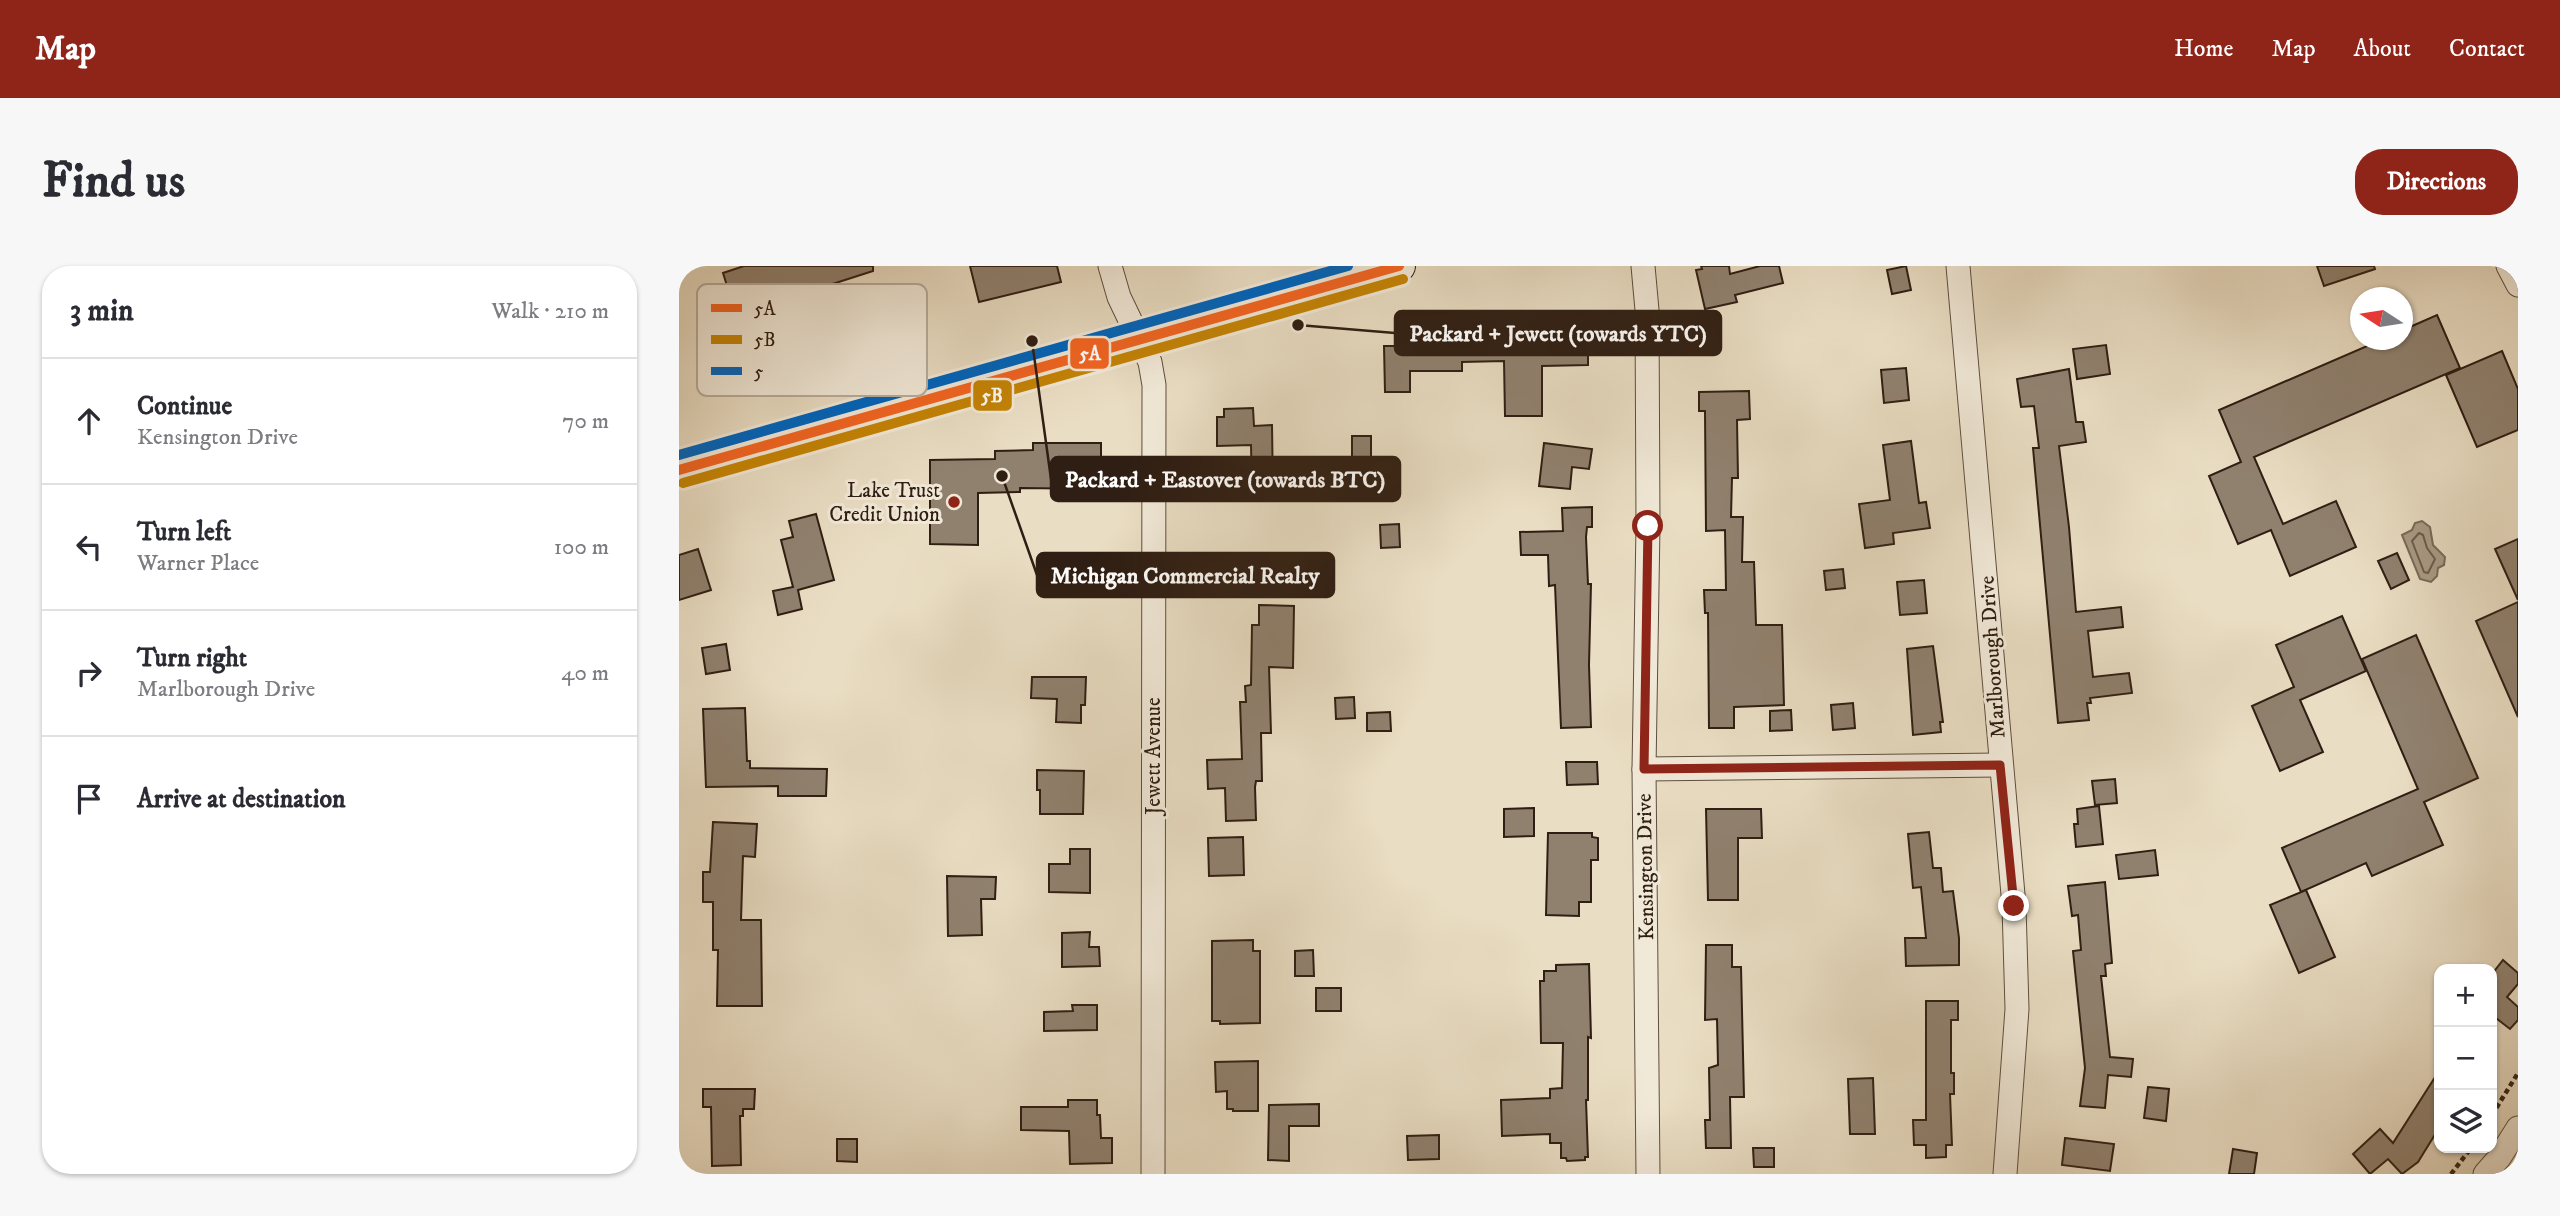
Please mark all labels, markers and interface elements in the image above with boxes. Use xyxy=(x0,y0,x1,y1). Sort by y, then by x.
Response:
text: Map xyxy=(35,29,96,70)
text: Home xyxy=(2174,34,2233,64)
text: Map xyxy=(2271,34,2316,64)
text: About xyxy=(2354,34,2411,64)
text: Contact xyxy=(2449,34,2525,64)
button: Directions xyxy=(2355,149,2518,215)
text: Find us xyxy=(42,151,185,213)
legend xyxy=(697,284,927,396)
north arrow xyxy=(2350,287,2413,350)
text: 3 min xyxy=(70,293,134,330)
text: Walk · 210 m xyxy=(492,297,609,326)
text: 5A xyxy=(754,298,776,321)
callout: Packard + Jewett (towards YTC) xyxy=(1395,311,1721,355)
text: Packard + Jewett (towards YTC) xyxy=(1409,320,1707,349)
text: 5B xyxy=(754,329,775,352)
line badge: 5A xyxy=(1069,337,1110,370)
text: 5A xyxy=(1078,343,1102,366)
text: 5 xyxy=(754,361,764,384)
line badge: 5B xyxy=(972,379,1013,412)
text: 5B xyxy=(980,385,1003,408)
text: Continue xyxy=(137,390,232,423)
icon: ahead xyxy=(70,402,108,440)
text: 70 m xyxy=(562,407,609,436)
text: Kensington Drive xyxy=(137,423,298,452)
callout: Packard + Eastover (towards BTC) xyxy=(1051,457,1400,501)
text: Packard + Eastover (towards BTC) xyxy=(1065,466,1385,495)
place label: Lake Trust Credit Union xyxy=(829,478,940,528)
marker: Lake Trust Credit Union xyxy=(946,494,962,510)
route start xyxy=(1632,510,1663,541)
text: Turn left xyxy=(137,516,231,549)
icon: left xyxy=(70,528,108,566)
text: 100 m xyxy=(554,533,609,562)
text: Warner Place xyxy=(137,549,259,578)
callout: Michigan Commercial Realty xyxy=(1037,553,1334,597)
text: Michigan Commercial Realty xyxy=(1051,562,1320,591)
street label: Marlborough Drive xyxy=(1974,575,2012,739)
text: Turn right xyxy=(137,642,247,675)
icon: right xyxy=(70,654,108,692)
text: 40 m xyxy=(561,659,609,688)
text: Marlborough Drive xyxy=(137,675,315,704)
street label: Jewett Avenue xyxy=(1141,697,1167,817)
icon: arrive xyxy=(70,780,108,818)
text: Arrive at destination xyxy=(137,783,346,816)
street label: Kensington Drive xyxy=(1632,793,1660,941)
route end xyxy=(1998,890,2029,921)
map controls xyxy=(2434,964,2497,1153)
button: + xyxy=(2434,964,2497,1027)
button: − xyxy=(2434,1027,2497,1090)
button: layers xyxy=(2434,1090,2497,1153)

